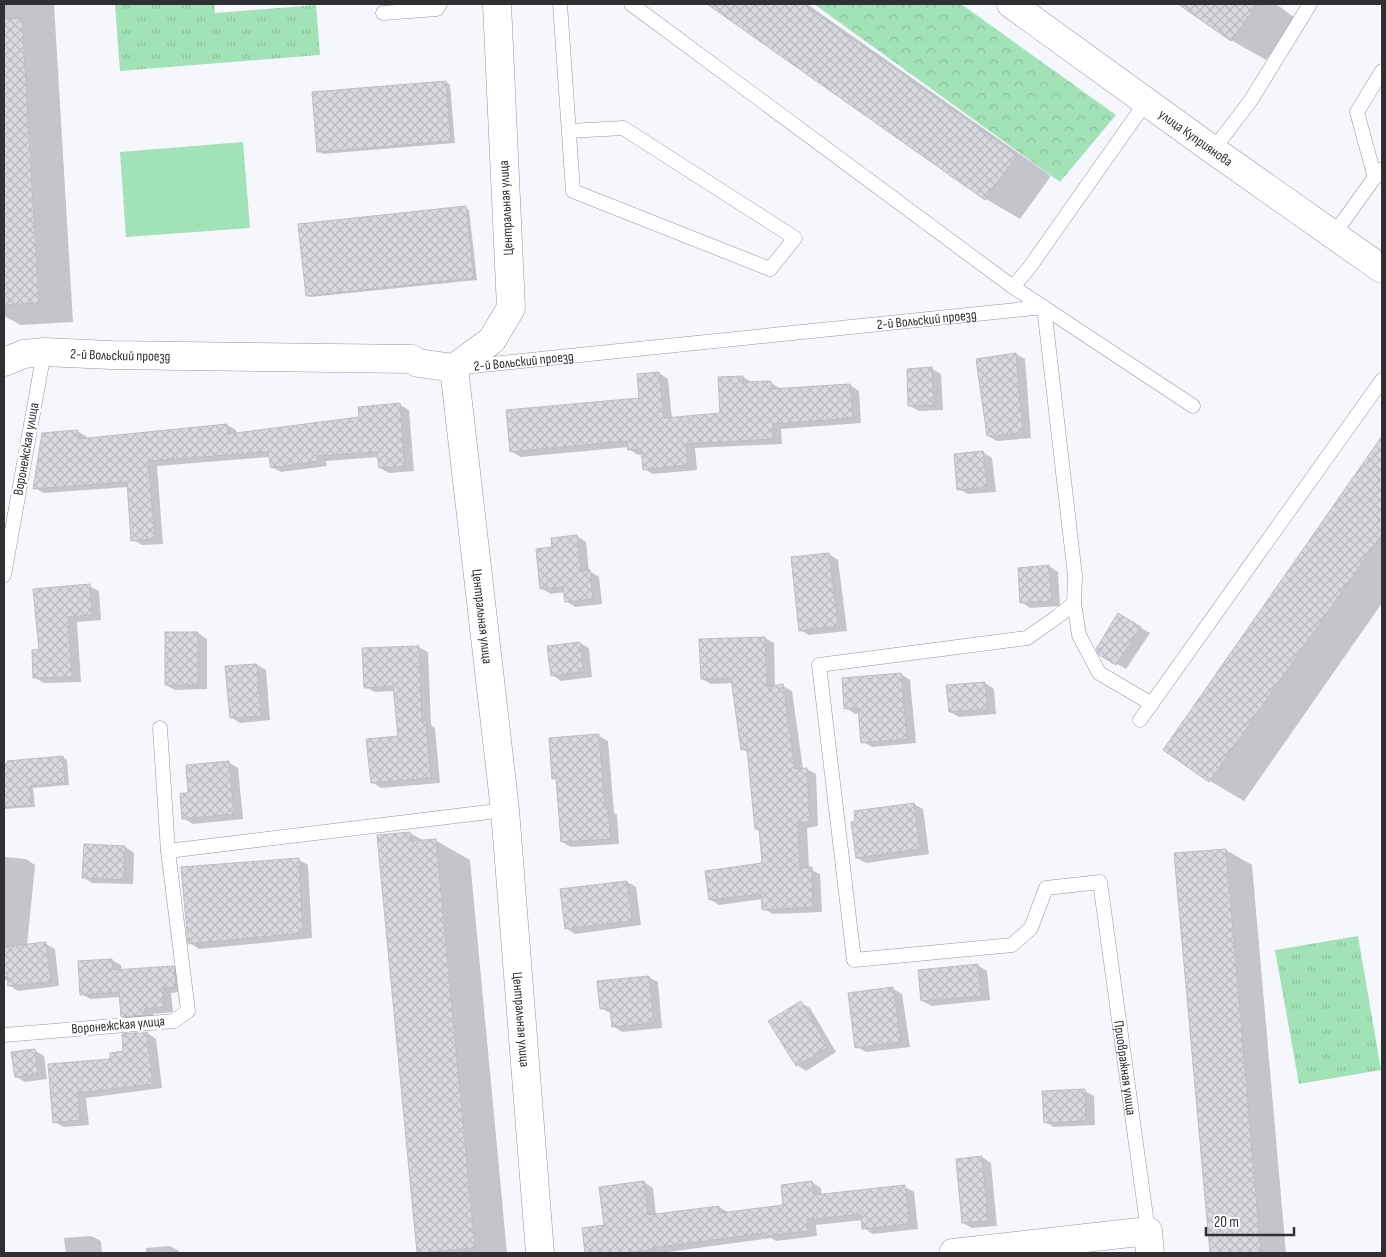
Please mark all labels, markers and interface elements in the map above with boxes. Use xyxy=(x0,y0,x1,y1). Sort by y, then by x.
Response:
street label: улица Куприянова xyxy=(1156,105,1236,170)
street label: Центральная улица xyxy=(495,160,517,256)
street label: 2-й Вольский проезд xyxy=(876,306,977,333)
street label: 2-й Вольский проезд xyxy=(70,345,171,364)
street label: 2-й Вольский проезд xyxy=(473,347,574,374)
street label: Воронежская улица xyxy=(9,401,43,497)
street label: Центральная улица xyxy=(469,568,497,665)
street label: Центральная улица xyxy=(509,971,534,1068)
street label: Воронежская улица xyxy=(71,1012,165,1038)
street label: Приовражная улица xyxy=(1111,1019,1140,1116)
scale bar xyxy=(1206,1204,1294,1236)
text: 20 m xyxy=(1214,1213,1239,1232)

